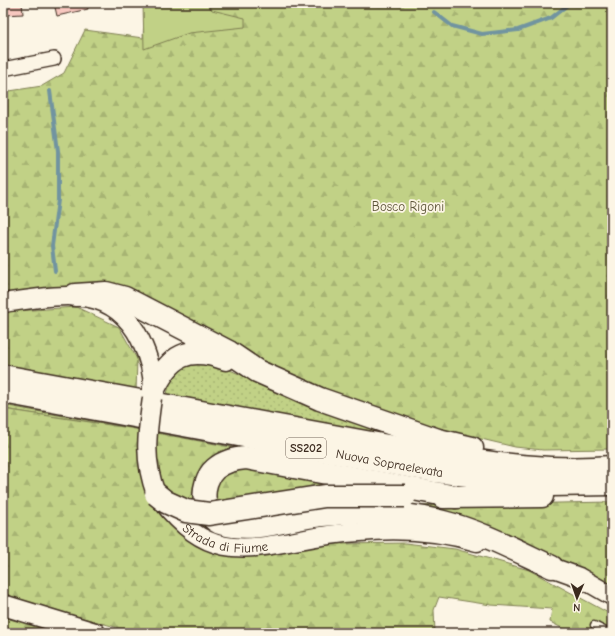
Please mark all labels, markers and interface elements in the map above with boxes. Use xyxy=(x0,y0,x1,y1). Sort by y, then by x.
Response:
park label: Bosco Rigoni xyxy=(372,199,444,214)
road number: SS202 xyxy=(286,438,326,458)
street label: Nuova Sopraelevata xyxy=(335,446,444,480)
street label: Strada di Fiume xyxy=(180,520,269,556)
north arrow xyxy=(557,578,597,618)
text: N xyxy=(573,601,580,614)

